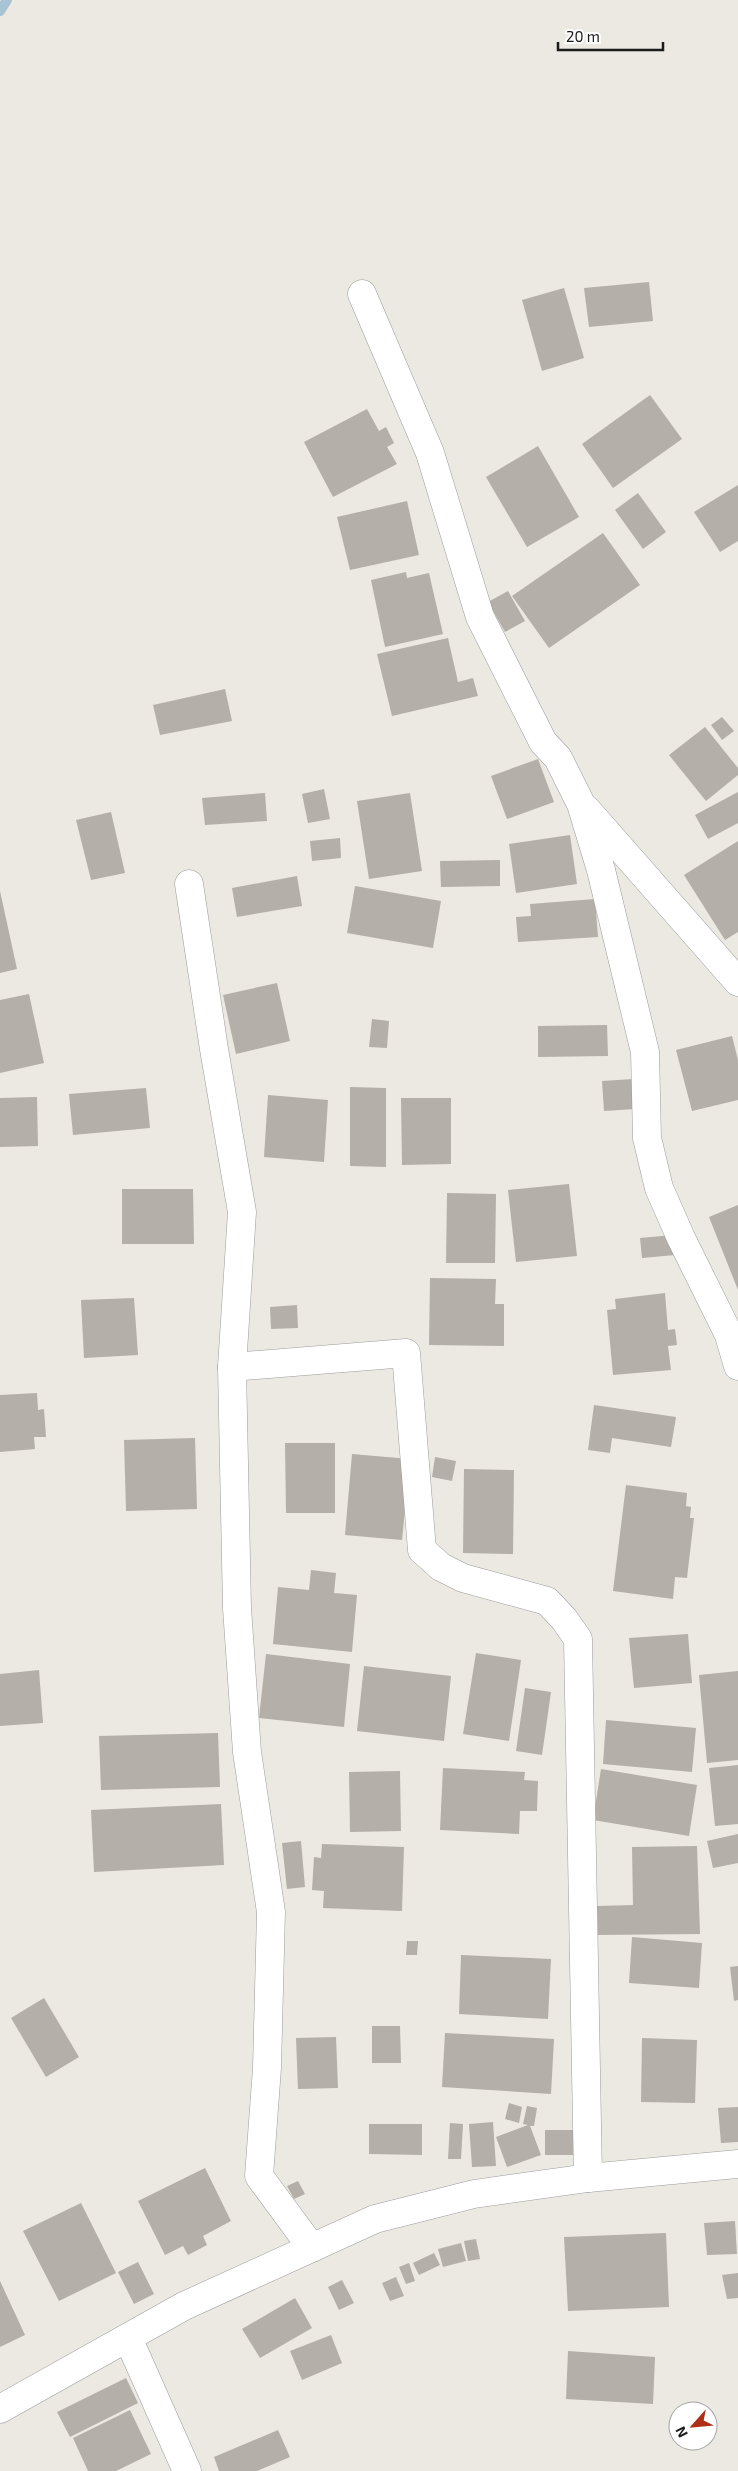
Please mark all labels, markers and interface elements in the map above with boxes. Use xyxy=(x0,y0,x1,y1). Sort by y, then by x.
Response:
scale bar xyxy=(558,20,663,52)
text: 20 m xyxy=(566,27,600,45)
north arrow xyxy=(668,2401,718,2451)
text: N xyxy=(671,2424,691,2440)

